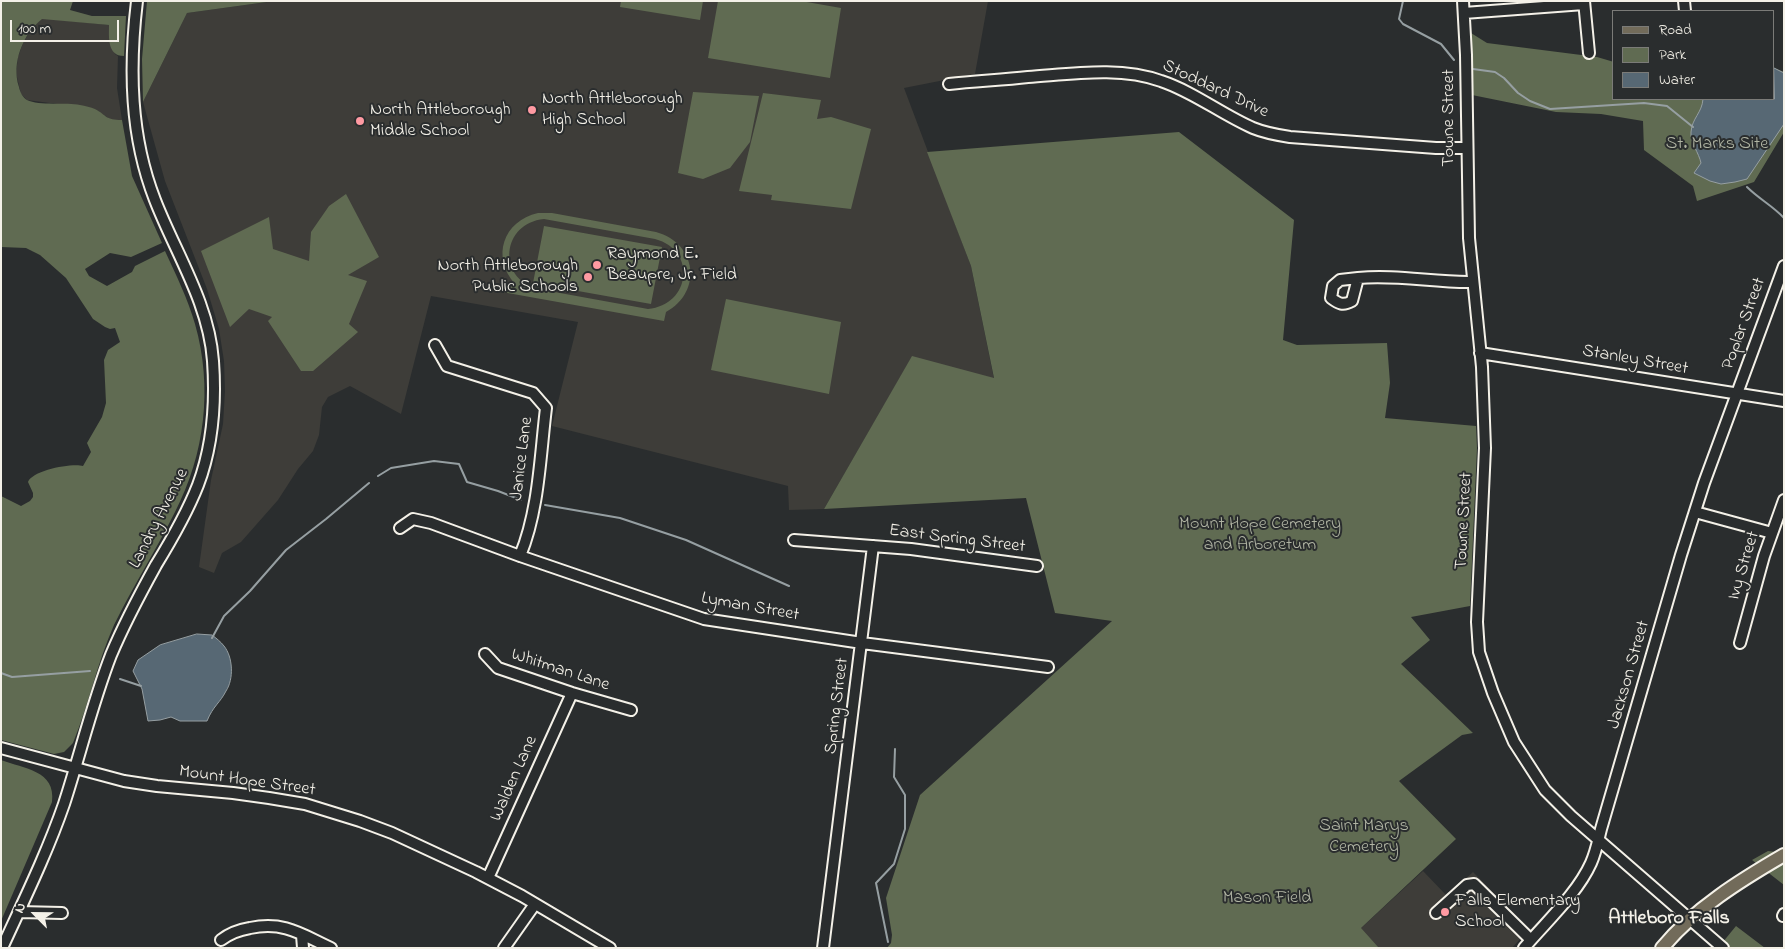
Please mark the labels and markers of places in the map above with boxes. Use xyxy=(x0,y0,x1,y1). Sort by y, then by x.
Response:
place label: North Attleborough High School xyxy=(542,89,682,132)
place label: North Attleborough Middle School xyxy=(370,100,510,142)
marker: North Attleborough High School xyxy=(526,104,538,116)
marker: North Attleborough Middle School xyxy=(354,115,366,127)
place label: Raymond E. Beaupre, Jr. Field xyxy=(607,244,737,286)
place label: North Attleborough Public Schools xyxy=(438,256,578,298)
marker: Raymond E. Beaupre, Jr. Field xyxy=(591,259,603,271)
marker: North Attleborough Public Schools xyxy=(582,271,594,283)
place label: Falls Elementary School xyxy=(1455,891,1580,934)
marker: Falls Elementary School xyxy=(1439,906,1451,918)

